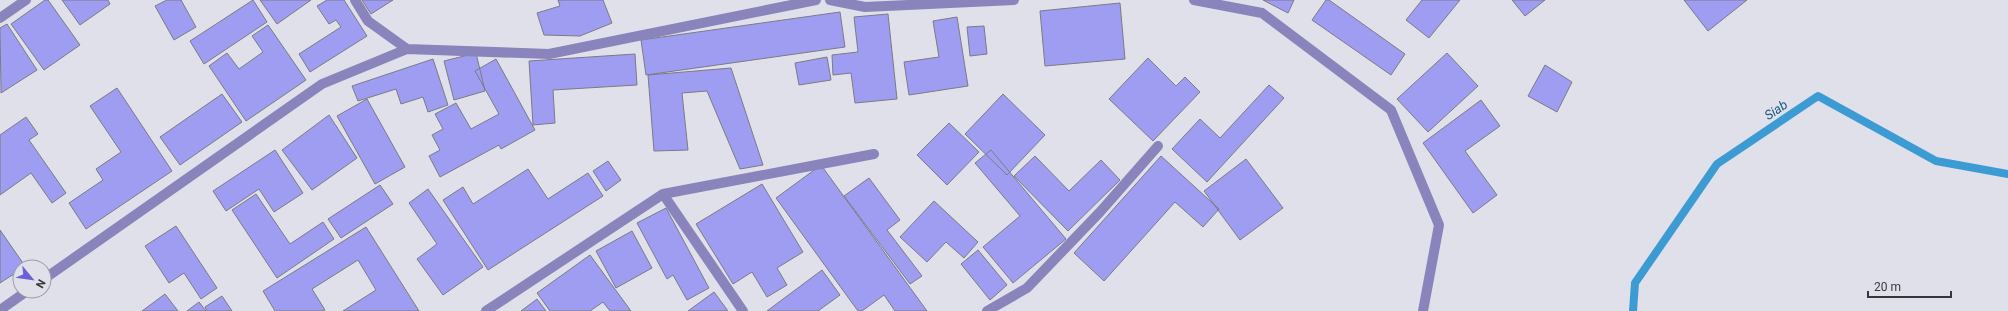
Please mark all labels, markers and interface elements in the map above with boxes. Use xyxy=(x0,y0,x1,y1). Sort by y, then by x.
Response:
water label: Siab xyxy=(1762,97,1790,123)
north arrow xyxy=(12,259,52,299)
scale bar xyxy=(1868,273,1951,299)
text: N xyxy=(33,277,48,290)
text: 20 m xyxy=(1874,280,1901,294)

